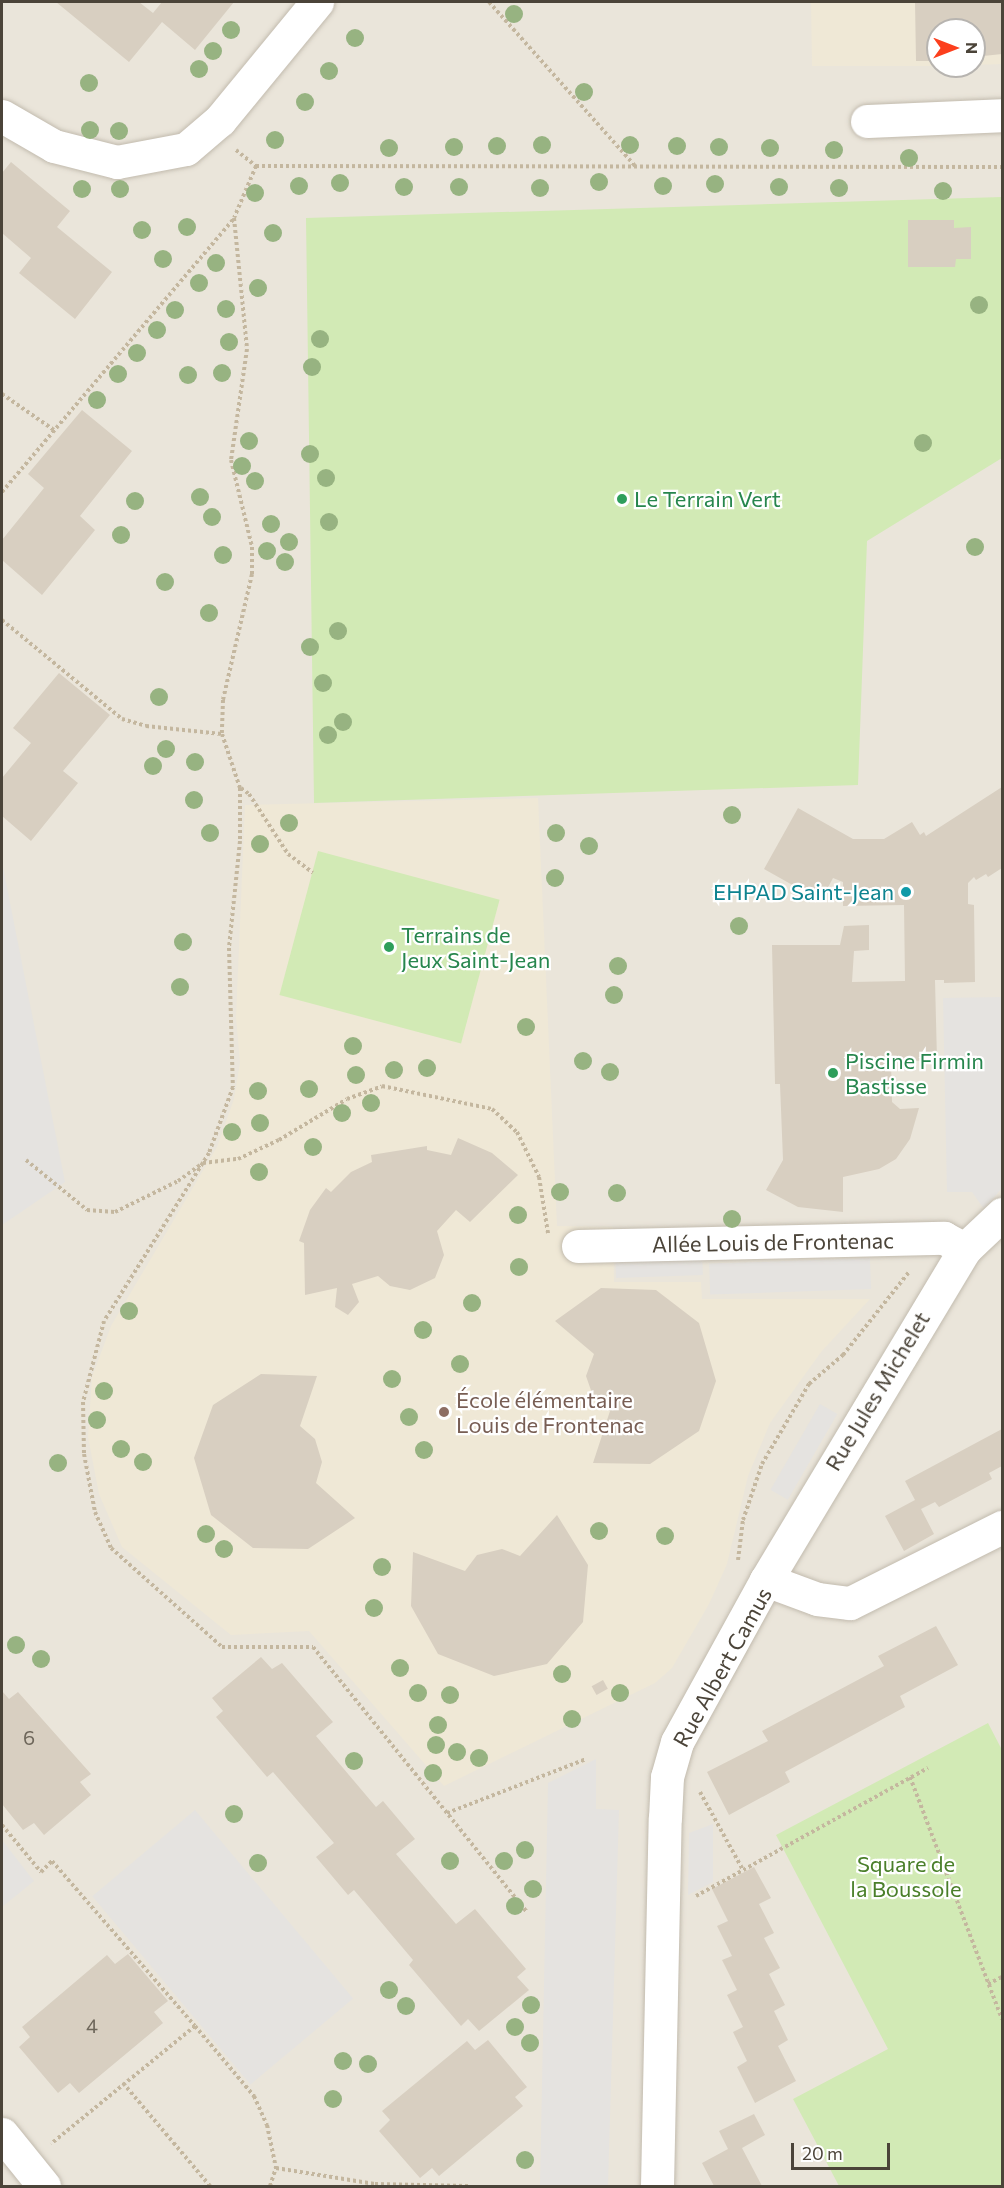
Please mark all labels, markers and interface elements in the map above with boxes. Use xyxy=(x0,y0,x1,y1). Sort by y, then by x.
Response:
north arrow xyxy=(926,18,986,78)
text: N xyxy=(963,42,982,54)
place label: Le Terrain Vert xyxy=(634,486,781,512)
marker: Le Terrain Vert xyxy=(615,492,629,506)
place label: EHPAD Saint-Jean xyxy=(713,879,894,905)
marker: EHPAD Saint-Jean xyxy=(899,885,913,899)
place label: Terrains de Jeux Saint-Jean xyxy=(401,921,550,972)
marker: Terrains de Jeux Saint-Jean xyxy=(382,940,396,954)
place label: Piscine Firmin Bastisse xyxy=(845,1047,984,1098)
marker: Piscine Firmin Bastisse xyxy=(826,1066,840,1080)
street label: Allée Louis de Frontenac xyxy=(652,1227,894,1257)
street label: Rue Jules Michelet xyxy=(819,1307,935,1475)
place label: École élémentaire Louis de Frontenac xyxy=(456,1386,644,1438)
marker: École élémentaire Louis de Frontenac xyxy=(437,1405,451,1419)
street label: Rue Albert Camus xyxy=(667,1583,777,1751)
house number: 6 xyxy=(23,1725,35,1749)
park label: Square de la Boussole xyxy=(850,1850,962,1902)
house number: 4 xyxy=(86,2013,98,2037)
scale bar xyxy=(794,2131,893,2169)
text: 20 m xyxy=(802,2142,843,2164)

